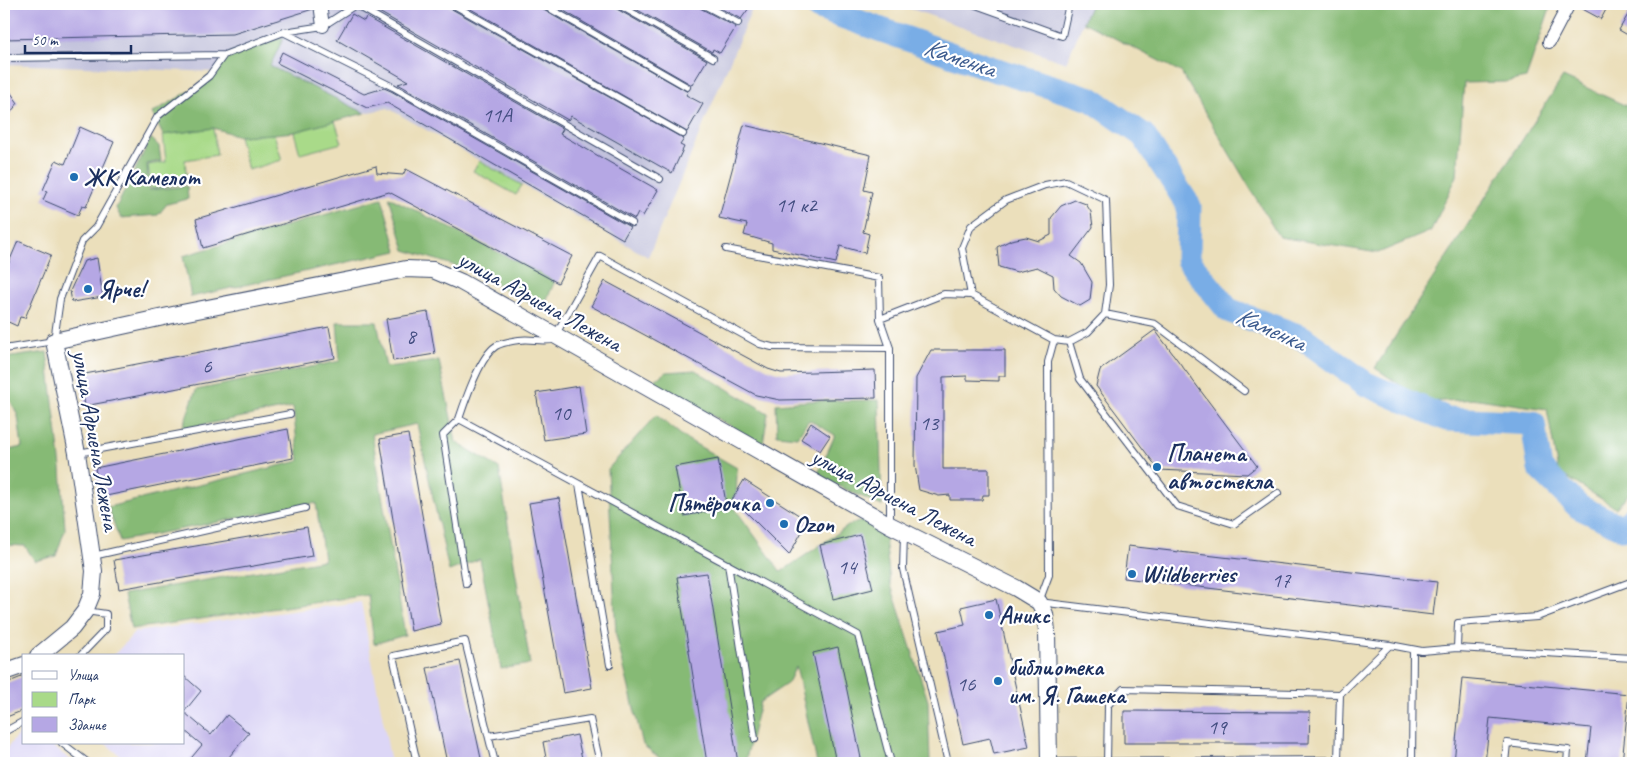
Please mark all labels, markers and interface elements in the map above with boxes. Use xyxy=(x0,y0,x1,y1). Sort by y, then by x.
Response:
scale bar xyxy=(25,22,131,54)
text: 50 m xyxy=(32,31,59,50)
water label: Каменка xyxy=(920,31,1002,86)
house number: 11А xyxy=(482,102,513,128)
place label: ЖК Камелот xyxy=(84,162,201,192)
marker: ЖК Камелот xyxy=(68,171,80,183)
house number: 11 к2 xyxy=(775,192,818,218)
street label: улица Адриена Лежена xyxy=(451,243,629,359)
place label: Ярче! xyxy=(98,274,149,304)
marker: Ярче! xyxy=(82,283,94,295)
water label: Каменка xyxy=(1231,299,1313,359)
house number: 8 xyxy=(406,323,418,349)
street label: улица Адриена Лежена xyxy=(65,345,127,535)
house number: 6 xyxy=(202,353,212,379)
house number: 10 xyxy=(552,400,572,426)
house number: 13 xyxy=(920,410,940,436)
place label: Планета автостекла xyxy=(1167,438,1275,496)
street label: улица Адриена Лежена xyxy=(804,440,984,554)
marker: Планета автостекла xyxy=(1151,461,1163,473)
place label: Пятёрочка xyxy=(668,488,761,518)
marker: Пятёрочка xyxy=(764,497,776,509)
place label: Ozon xyxy=(794,509,835,539)
marker: Ozon xyxy=(778,518,790,530)
house number: 14 xyxy=(838,554,859,580)
place label: Wildberries xyxy=(1142,559,1238,589)
house number: 17 xyxy=(1272,567,1292,593)
marker: Wildberries xyxy=(1126,568,1138,580)
place label: Аникс xyxy=(999,600,1051,630)
marker: Аникс xyxy=(983,609,995,621)
place label: библиотека им. Я. Гашека xyxy=(1008,652,1128,710)
legend xyxy=(22,654,185,744)
text: Улица xyxy=(68,666,99,685)
house number: 16 xyxy=(957,671,976,697)
marker: библиотека им. Я. Гашека xyxy=(992,675,1004,687)
text: Парк xyxy=(68,690,96,709)
house number: 19 xyxy=(1208,714,1228,740)
text: Здание xyxy=(68,716,107,735)

